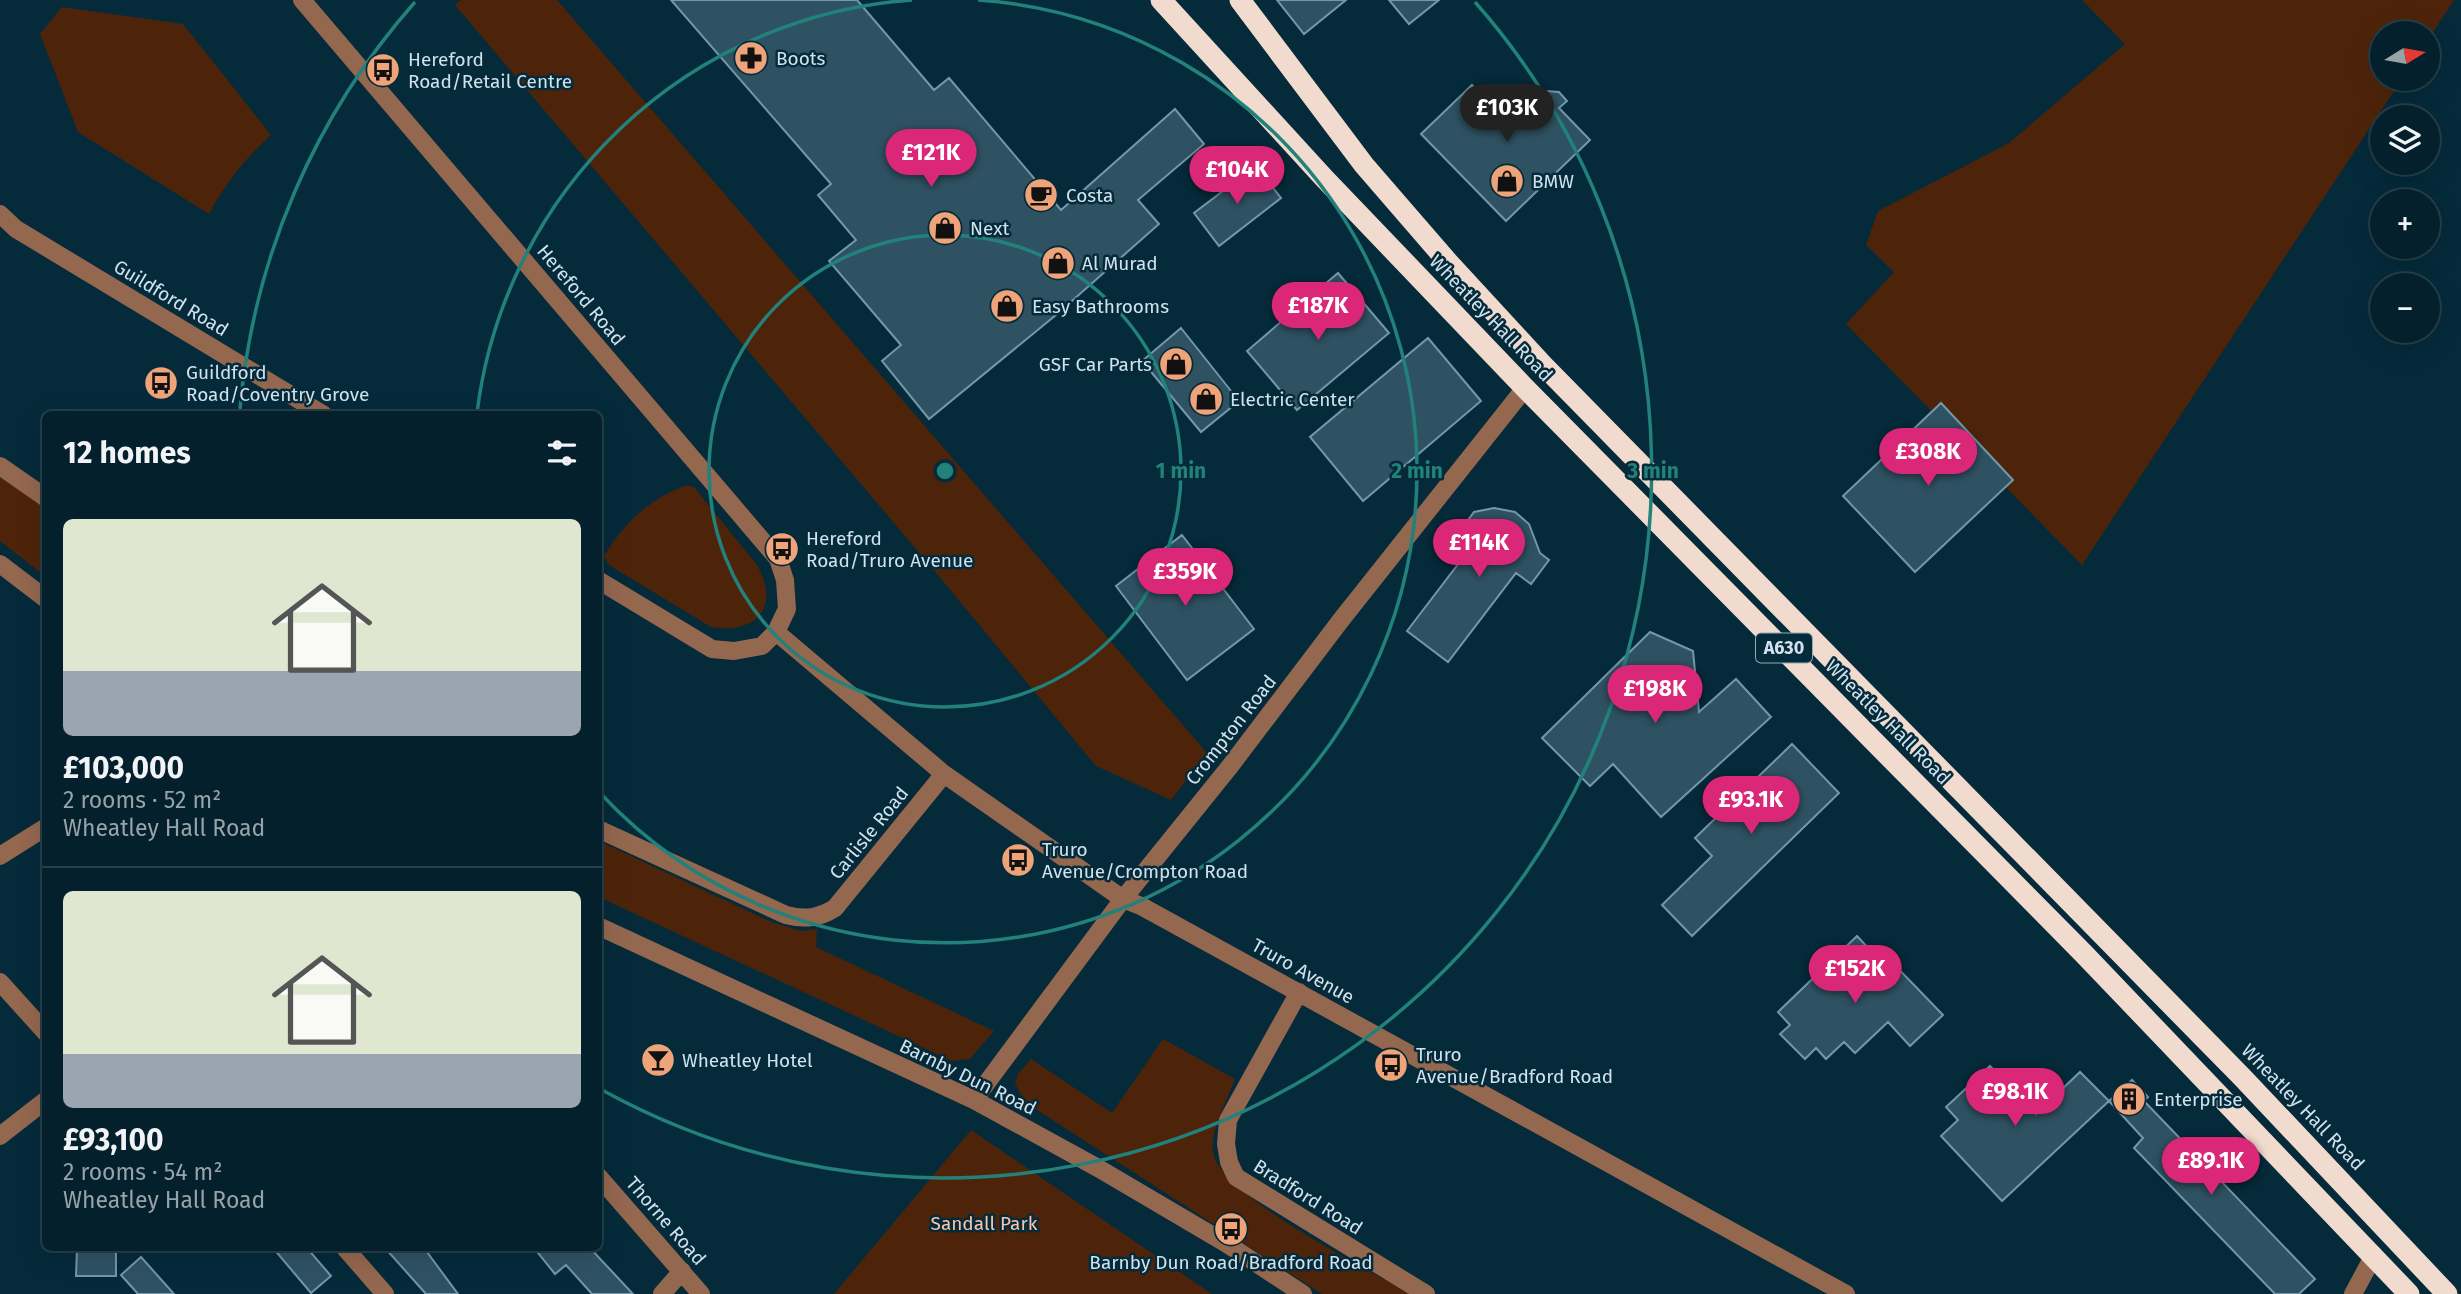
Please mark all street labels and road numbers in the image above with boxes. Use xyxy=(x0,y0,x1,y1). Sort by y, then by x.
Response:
street label: Hereford Road xyxy=(532,240,630,350)
street label: Wheatley Hall Road xyxy=(1425,250,1557,386)
street label: Guildford Road xyxy=(110,255,232,341)
road number: A630 xyxy=(1756,634,1812,662)
street label: Wheatley Hall Road xyxy=(1821,655,1955,789)
street label: Crompton Road xyxy=(1181,670,1281,790)
street label: Carlisle Road xyxy=(825,782,913,884)
street label: Truro Avenue xyxy=(1248,933,1358,1009)
street label: Barnby Dun Road xyxy=(896,1034,1040,1120)
street label: Wheatley Hall Road xyxy=(2237,1039,2369,1175)
street label: Bradford Road xyxy=(1249,1154,1367,1240)
street label: Thorne Road xyxy=(621,1172,711,1270)

